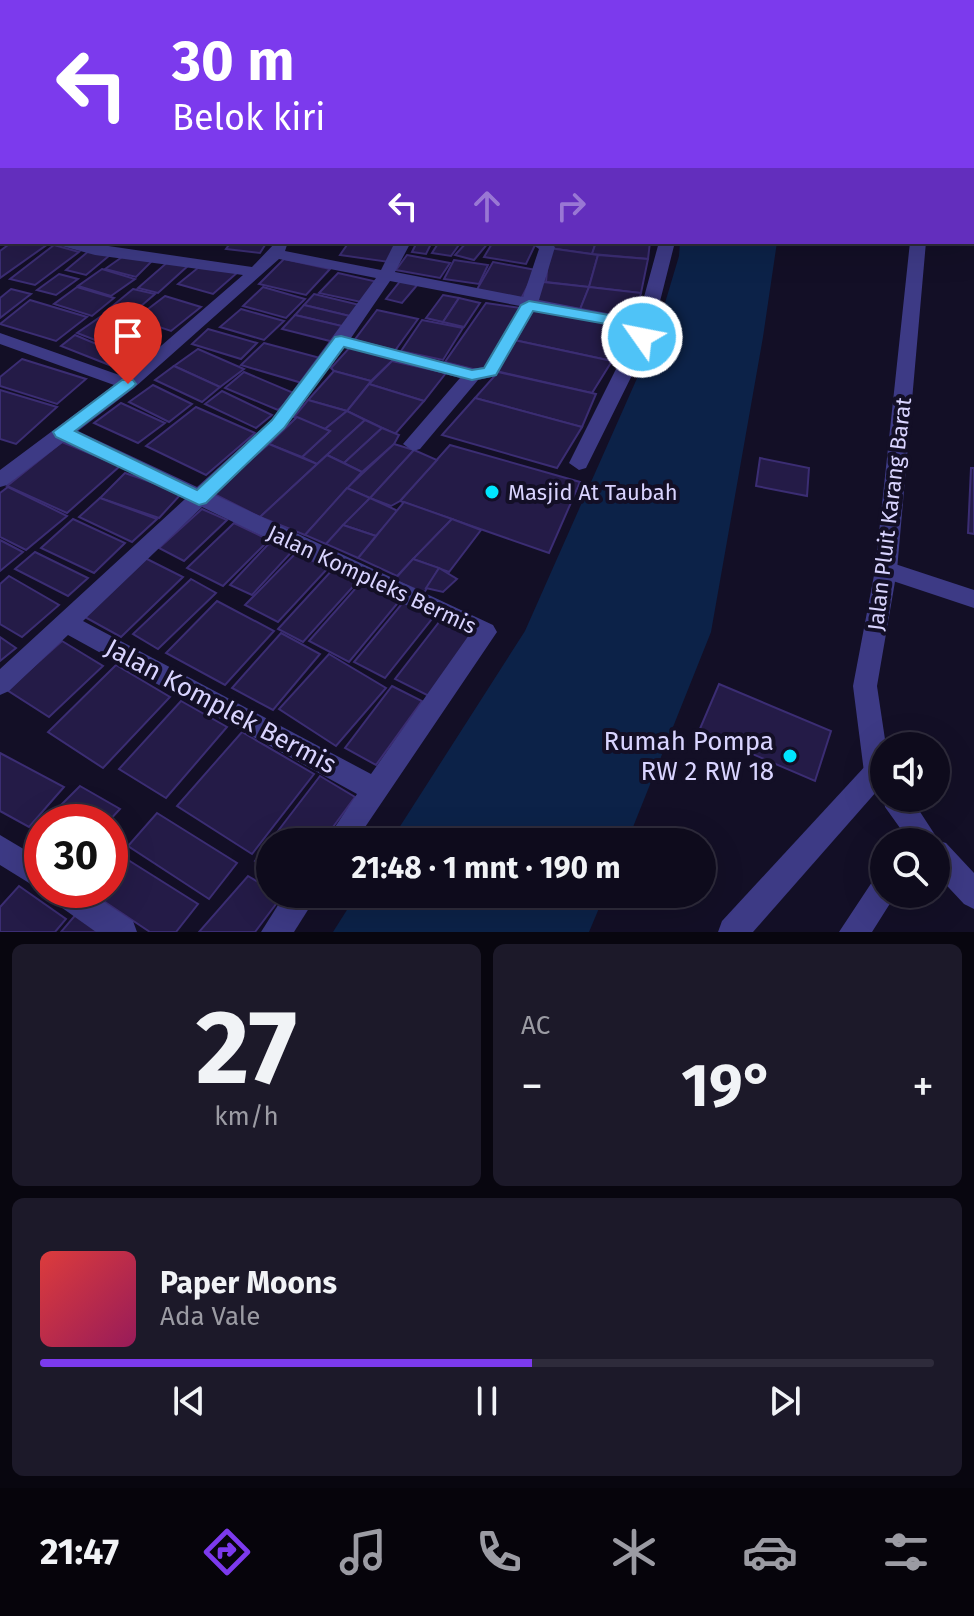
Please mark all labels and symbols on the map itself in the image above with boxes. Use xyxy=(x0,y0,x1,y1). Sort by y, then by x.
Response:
position arrow xyxy=(600,295,684,379)
pin xyxy=(94,302,162,384)
street label: Jalan Pluit Karang Barat xyxy=(862,396,917,632)
place label: Masjid At Taubah xyxy=(508,479,678,506)
marker: Masjid At Taubah xyxy=(483,483,501,501)
street label: Jalan Kompleks Bermis xyxy=(263,519,481,640)
street label: Jalan Komplek Bermis xyxy=(100,632,342,780)
place label: Rumah Pompa RW 2 RW 18 xyxy=(603,726,774,787)
marker: Rumah Pompa RW 2 RW 18 xyxy=(781,747,799,765)
speed limit sign: 30 xyxy=(24,804,128,908)

